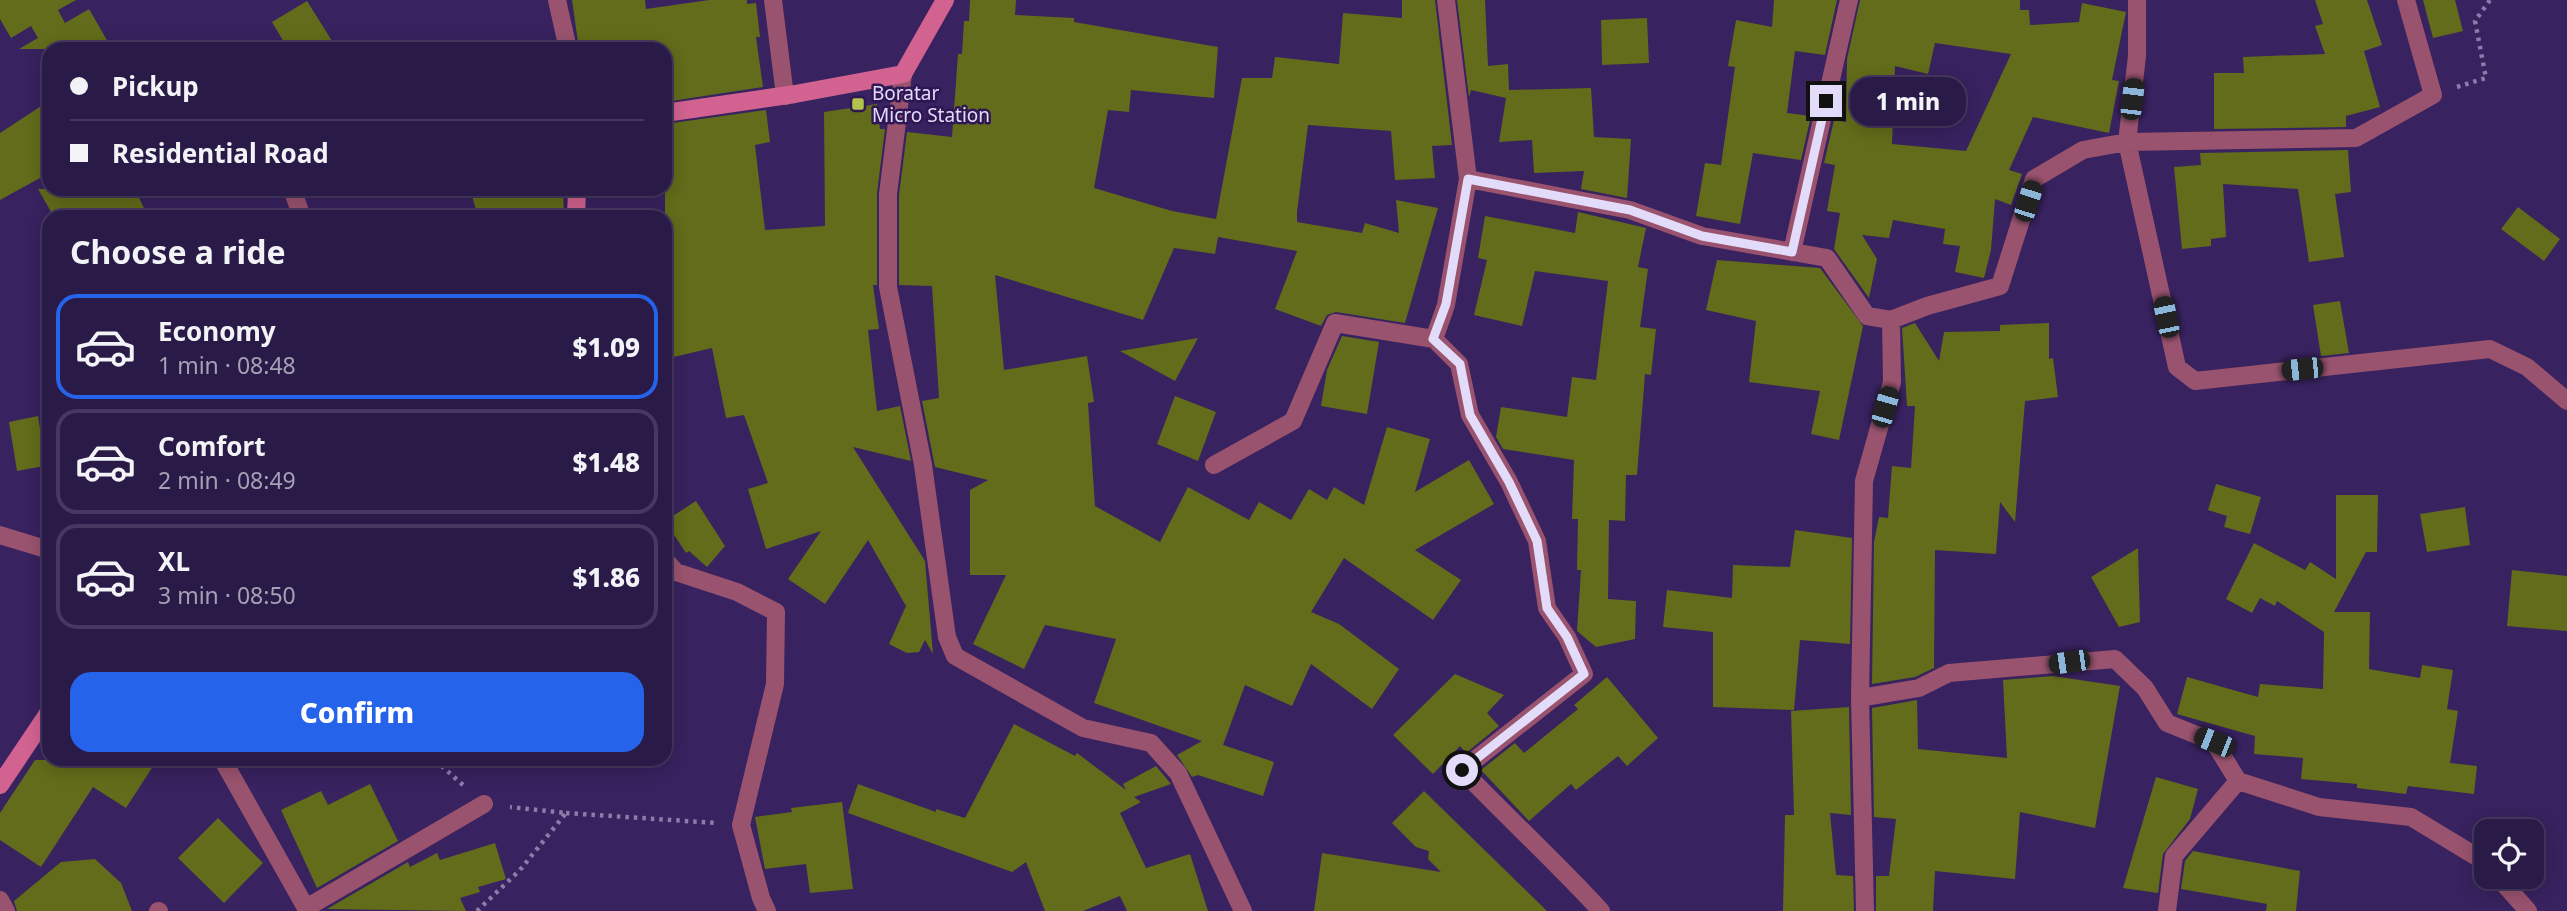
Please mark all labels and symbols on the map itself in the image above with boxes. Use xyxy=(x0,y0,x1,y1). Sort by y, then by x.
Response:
callout: 1 min xyxy=(1850,76,1966,126)
car xyxy=(2120,77,2145,121)
place label: Boratar Micro Station xyxy=(872,80,990,128)
route end xyxy=(1810,85,1842,117)
marker: Boratar Micro Station xyxy=(850,96,866,112)
car xyxy=(2012,178,2045,224)
car xyxy=(2152,294,2181,340)
car xyxy=(2281,356,2324,382)
car xyxy=(1870,384,1901,430)
car xyxy=(2047,649,2092,675)
car xyxy=(2191,724,2238,760)
route start xyxy=(1446,754,1478,786)

